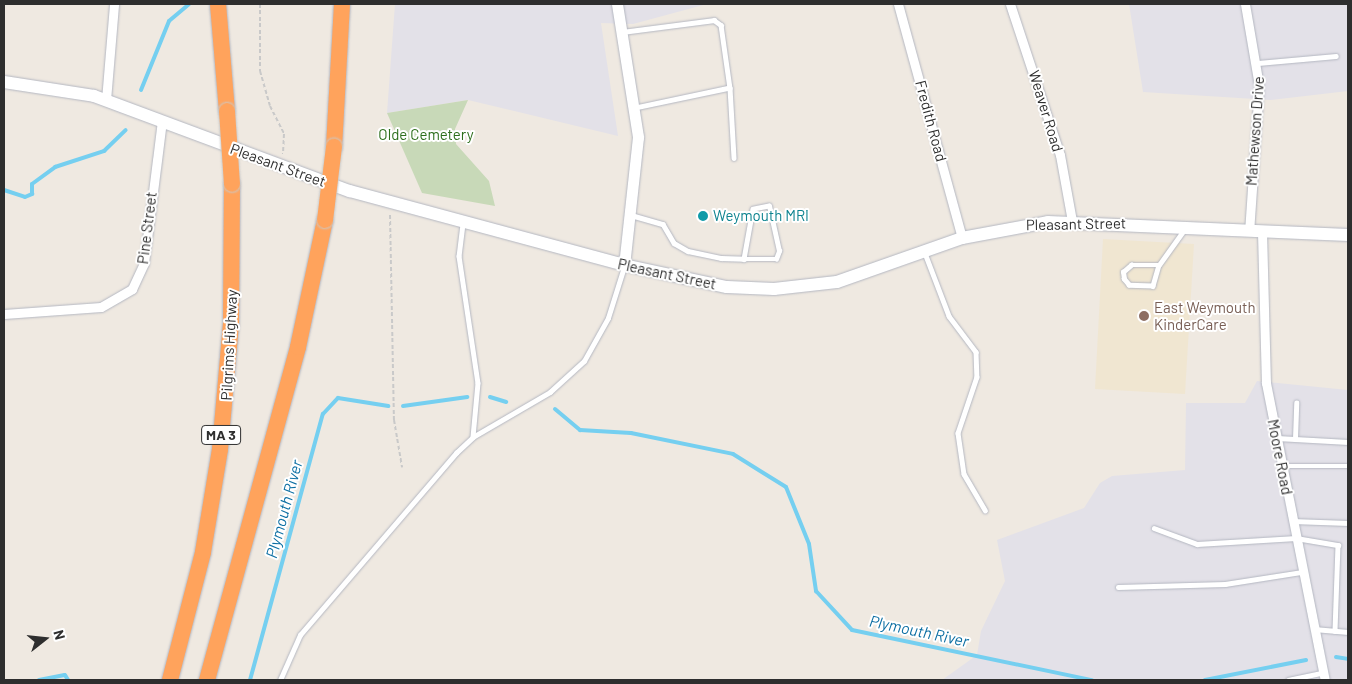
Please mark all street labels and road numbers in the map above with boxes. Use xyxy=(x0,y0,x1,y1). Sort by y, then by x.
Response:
street label: Weaver Road xyxy=(1025,68,1067,154)
street label: Mathewson Drive xyxy=(1242,76,1268,186)
street label: Fredith Road xyxy=(912,78,950,164)
street label: Pleasant Street xyxy=(228,139,328,191)
street label: Pine Street xyxy=(134,191,160,265)
street label: Pleasant Street xyxy=(1026,214,1126,234)
street label: Pleasant Street xyxy=(616,255,718,293)
street label: Pilgrims Highway xyxy=(217,289,241,401)
street label: Moore Road xyxy=(1264,418,1296,496)
road number: MA 3 xyxy=(201,424,241,446)

